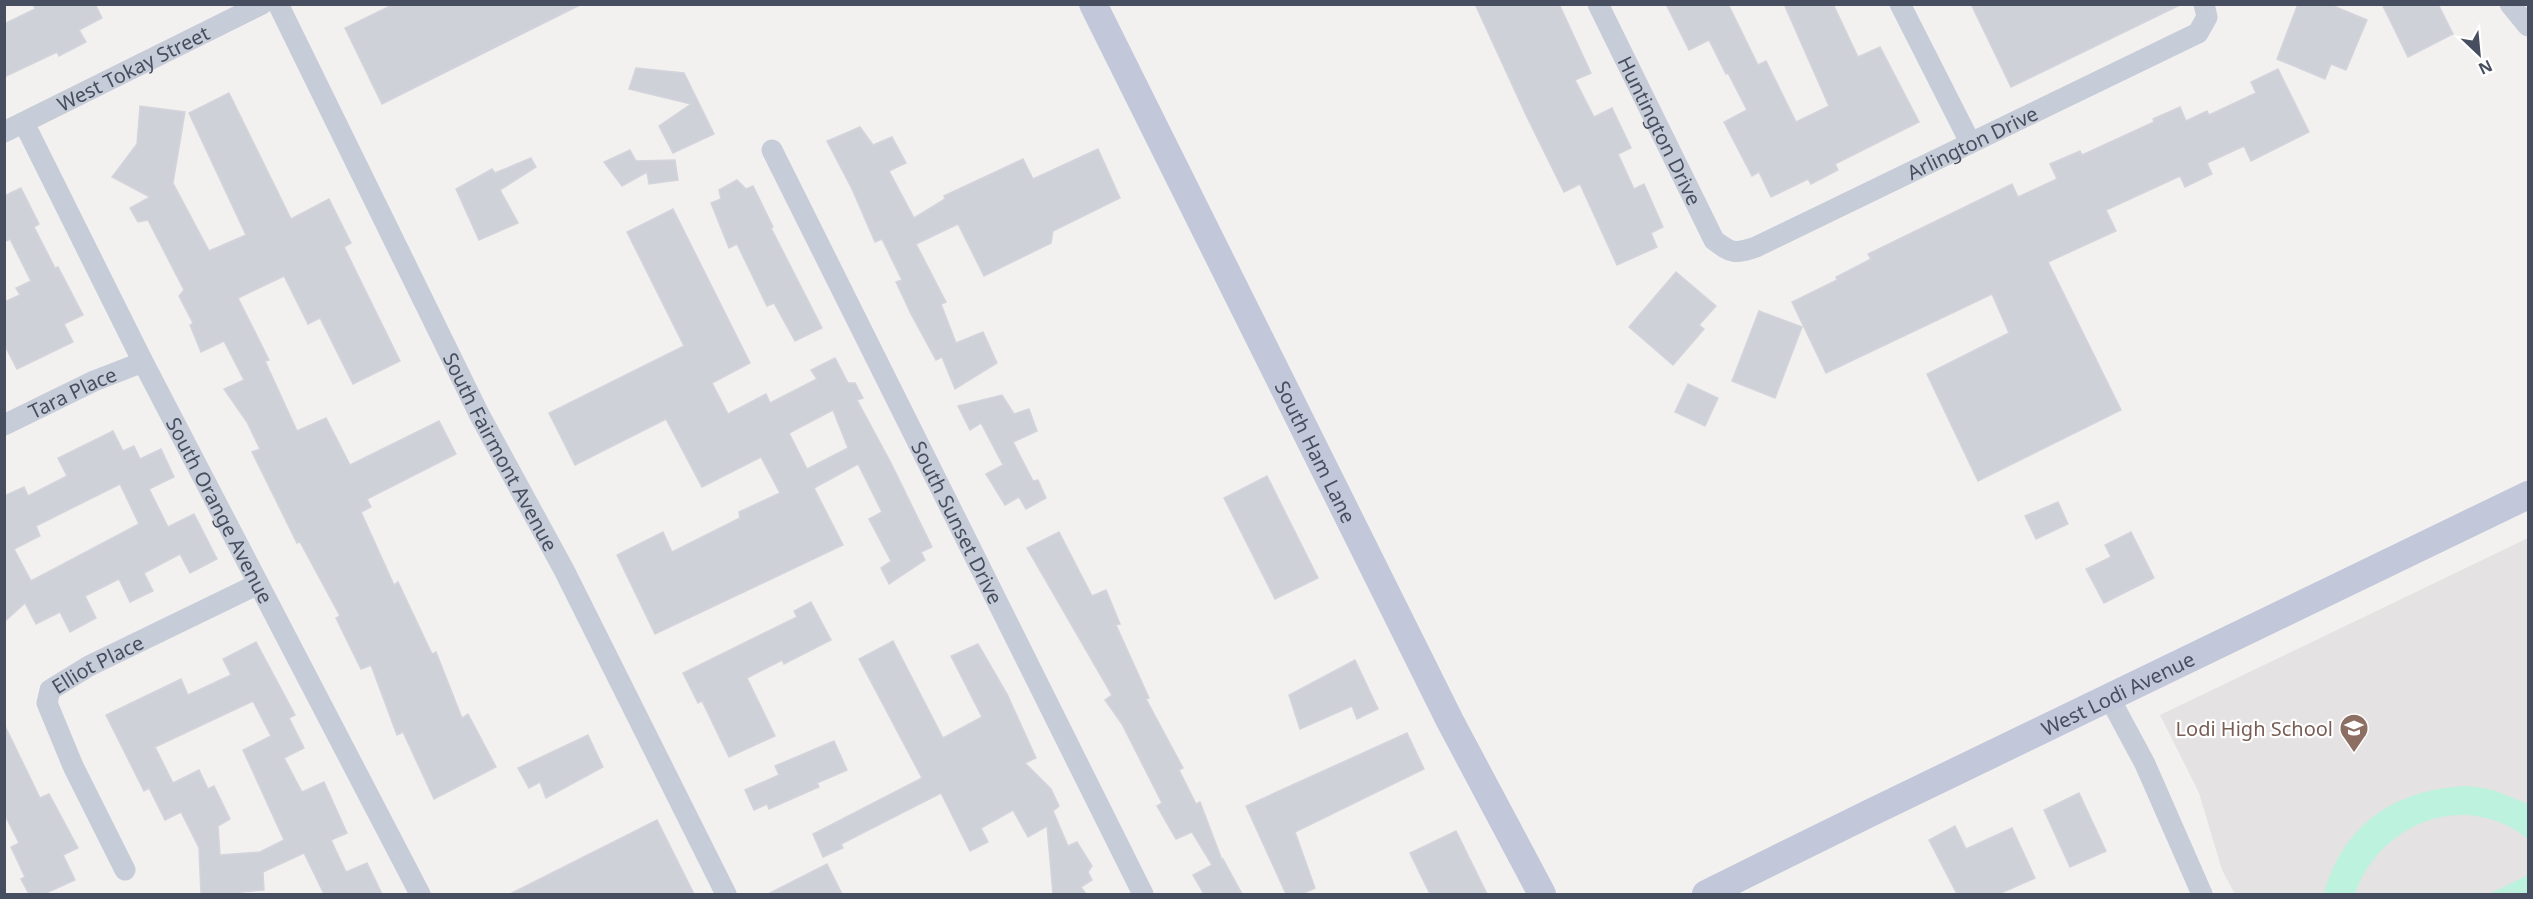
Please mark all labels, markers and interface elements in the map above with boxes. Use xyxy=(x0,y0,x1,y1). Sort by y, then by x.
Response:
street label: West Tokay Street xyxy=(52,19,214,117)
north arrow xyxy=(2449,24,2509,84)
street label: Huntington Drive xyxy=(1612,51,1708,210)
text: N xyxy=(2475,55,2496,80)
street label: Arlington Drive xyxy=(1902,99,2042,186)
street label: South Fairmont Avenue xyxy=(437,348,565,556)
street label: Tara Place xyxy=(24,360,120,424)
street label: South Ham Lane xyxy=(1269,376,1363,527)
street label: South Orange Avenue xyxy=(160,412,280,608)
street label: South Sunset Drive xyxy=(906,436,1010,608)
street label: Elliot Place xyxy=(46,628,148,699)
street label: West Lodi Avenue xyxy=(2037,645,2199,742)
school or university icon: Lodi High School xyxy=(2338,712,2370,754)
place label: Lodi High School xyxy=(2176,715,2333,742)

